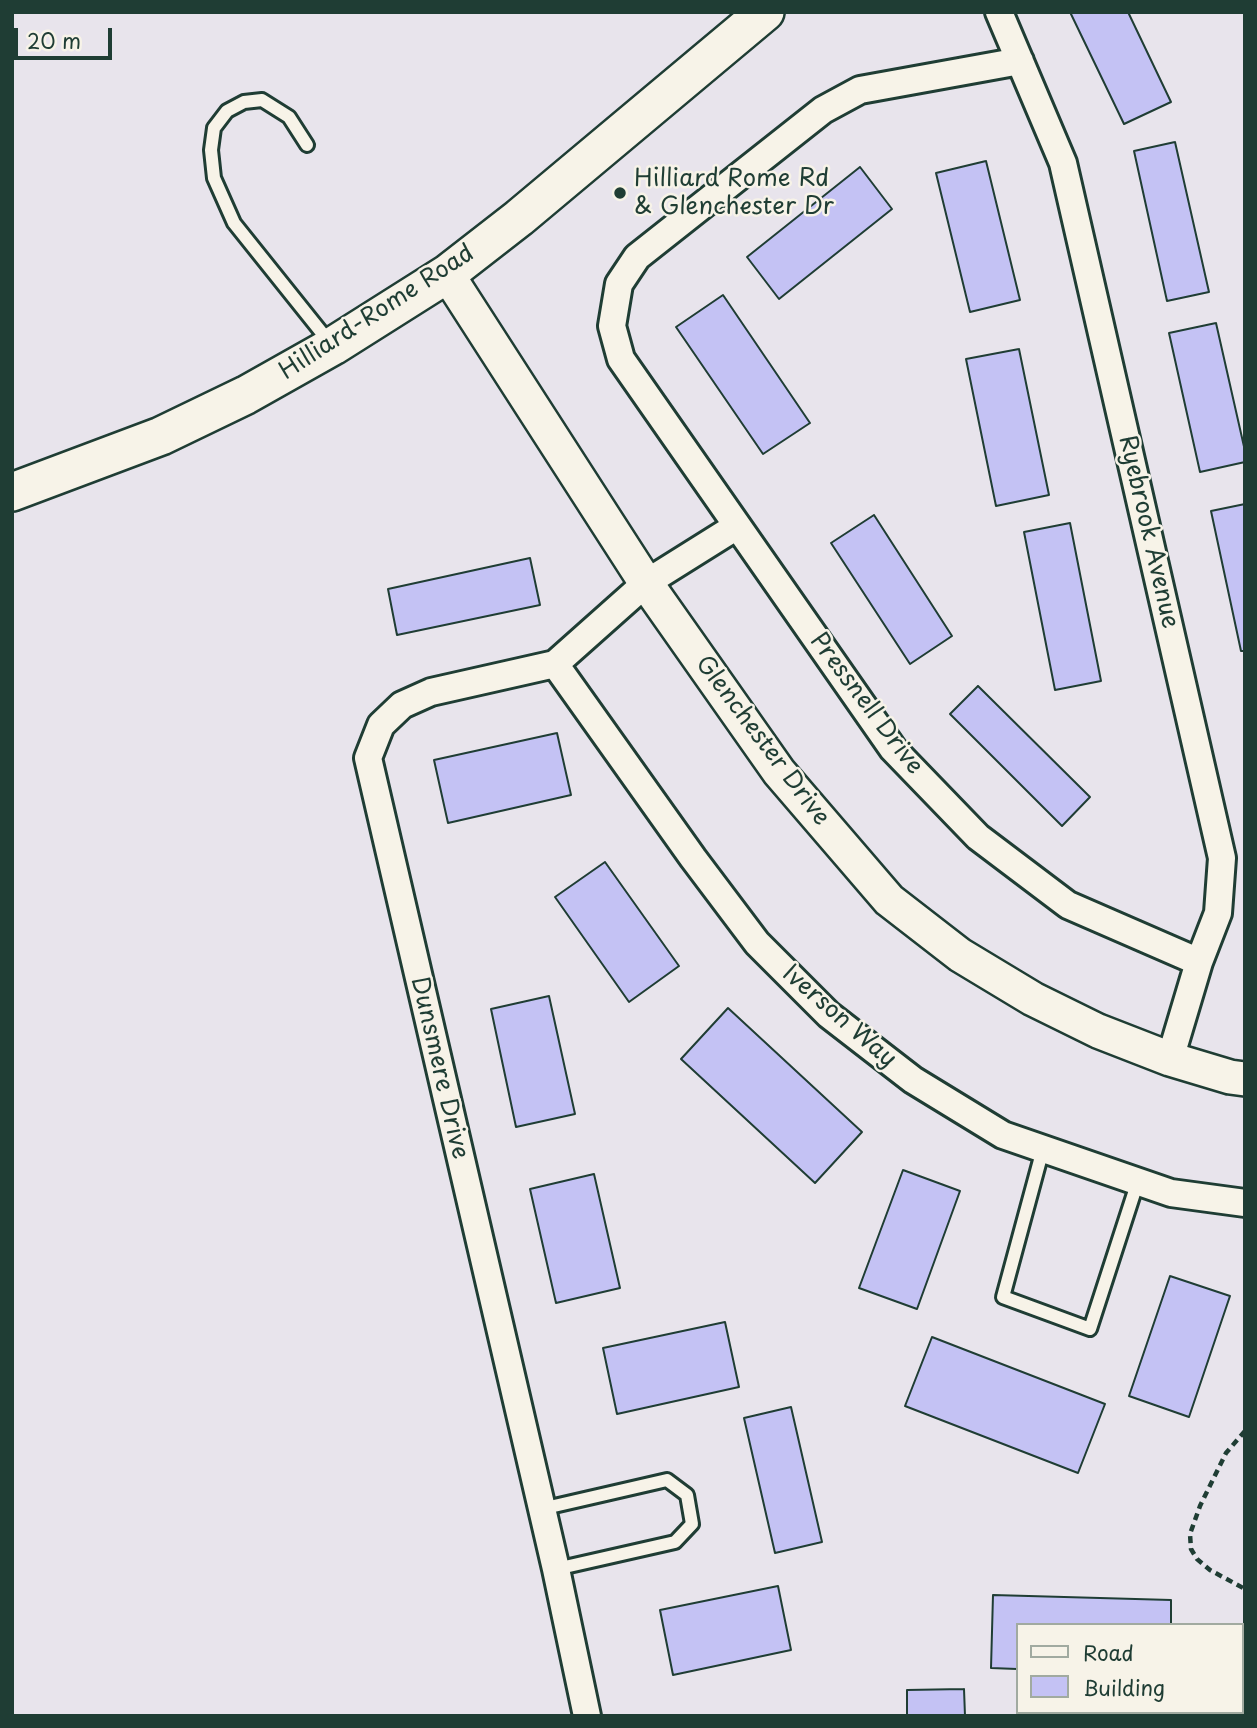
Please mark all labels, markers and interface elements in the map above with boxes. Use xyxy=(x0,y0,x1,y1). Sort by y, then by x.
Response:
scale bar xyxy=(18,14,116,58)
text: 20 m xyxy=(27,24,81,56)
place label: Hilliard Rome Rd & Glenchester Dr xyxy=(634,165,834,221)
marker: Hilliard Rome Rd & Glenchester Dr xyxy=(612,185,628,201)
street label: Hilliard-Rome Road xyxy=(274,239,480,387)
street label: Ryebrook Avenue xyxy=(1112,433,1184,631)
street label: Pressnell Drive xyxy=(803,628,929,780)
street label: Glenchester Drive xyxy=(689,650,835,832)
street label: Iverson Way xyxy=(776,960,902,1074)
street label: Dunsmere Drive xyxy=(404,974,474,1162)
legend xyxy=(1016,1623,1243,1714)
text: Road xyxy=(1083,1636,1134,1668)
text: Building xyxy=(1083,1671,1165,1703)

